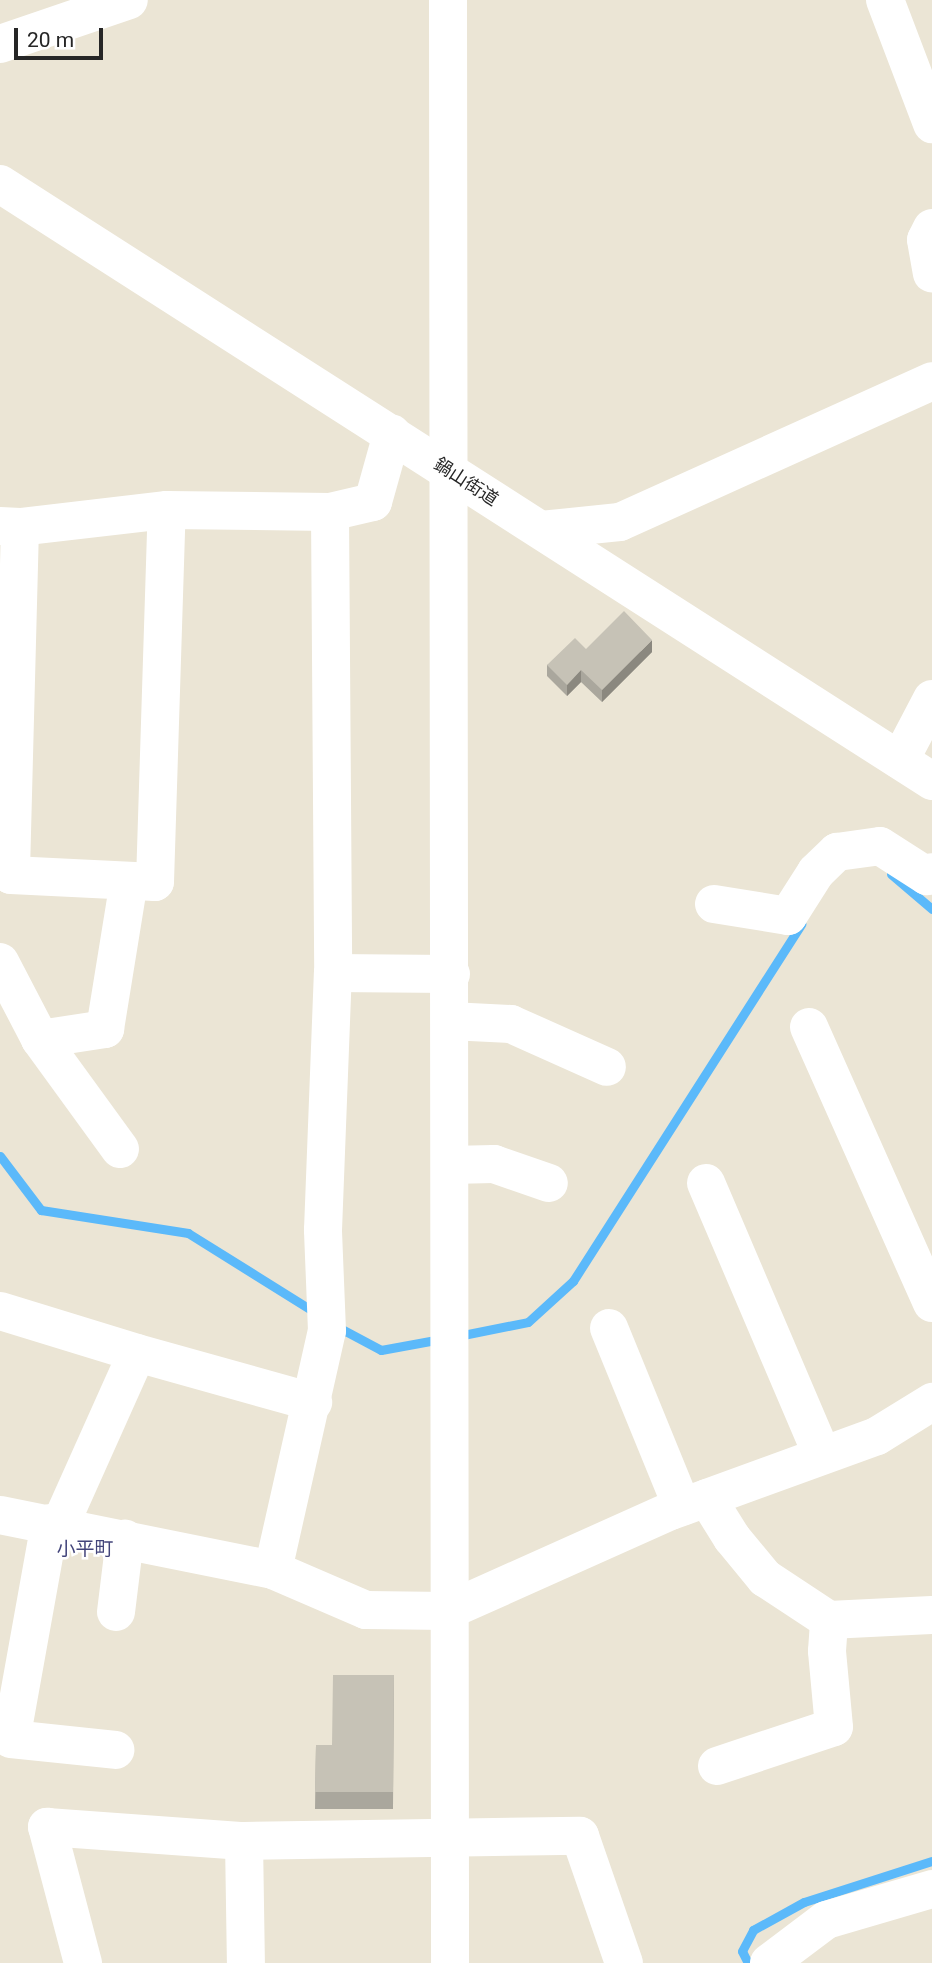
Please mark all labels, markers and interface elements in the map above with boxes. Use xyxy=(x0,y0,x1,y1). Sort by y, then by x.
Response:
scale bar xyxy=(18,14,107,58)
text: 20 m xyxy=(27,28,74,52)
street label: 鍋山街道 xyxy=(430,453,502,511)
district label: 小平町 xyxy=(57,1538,113,1560)

